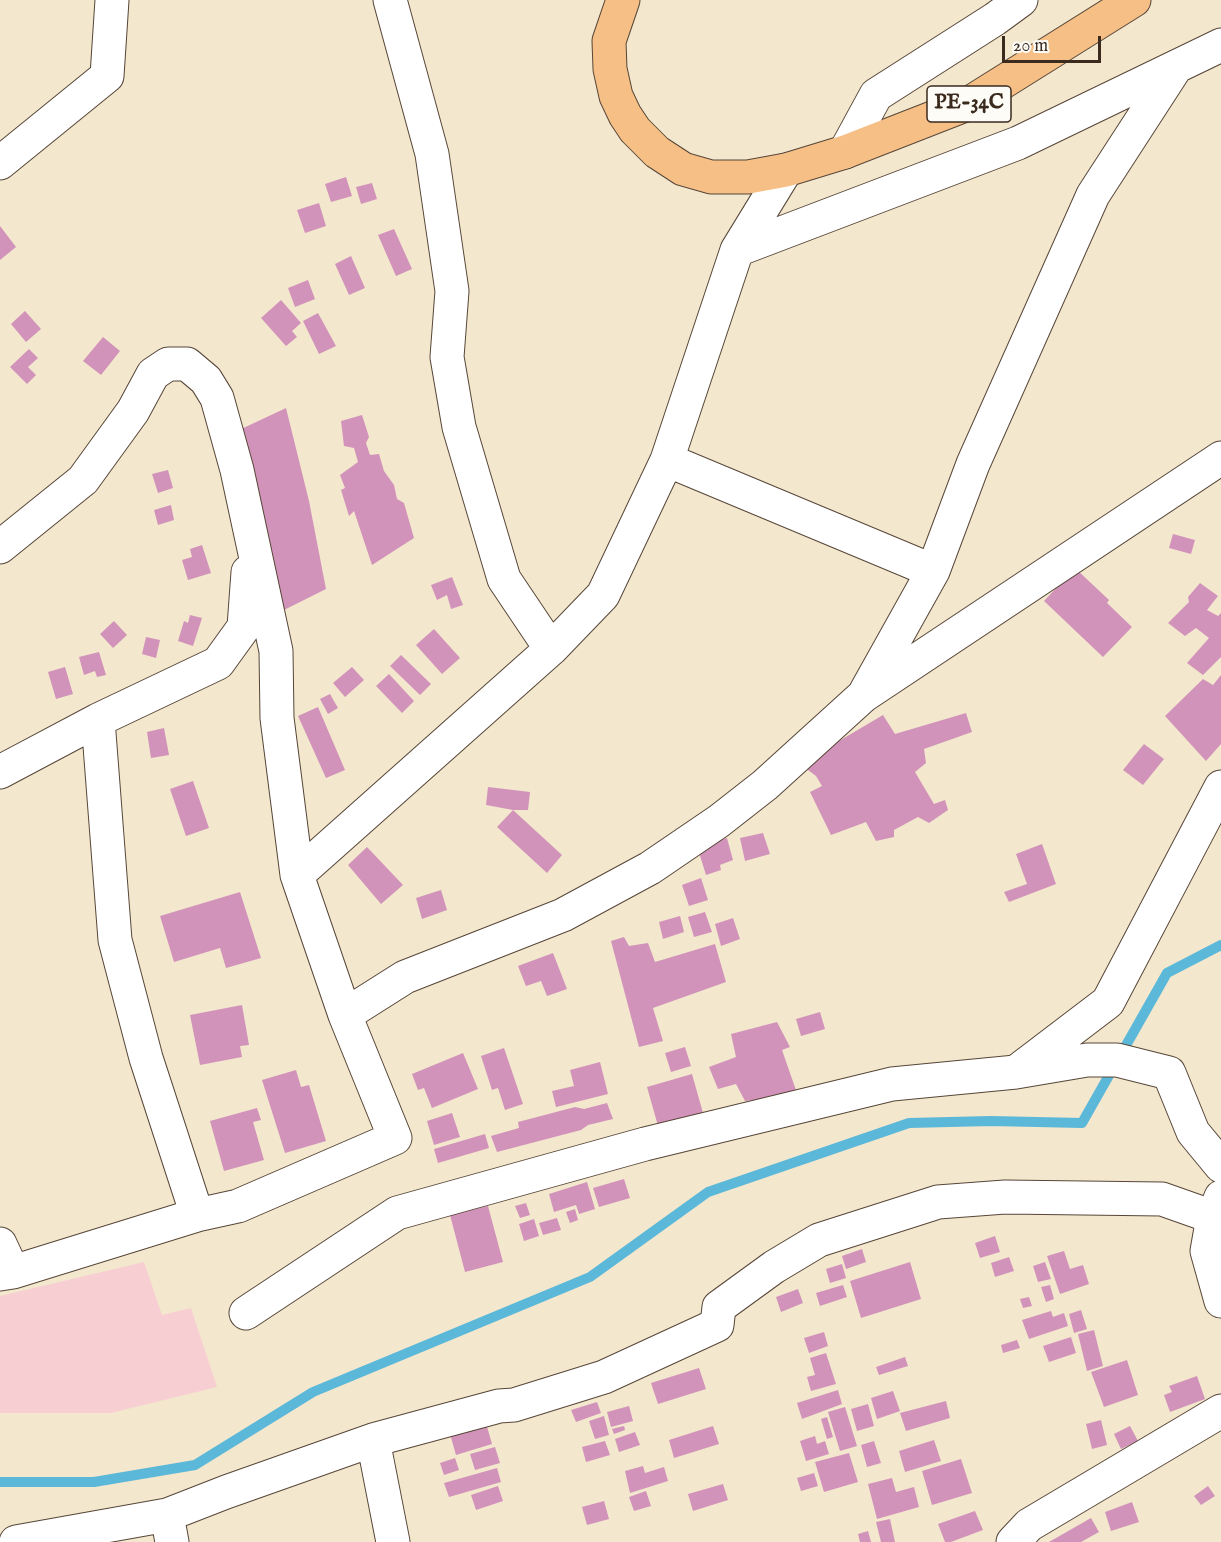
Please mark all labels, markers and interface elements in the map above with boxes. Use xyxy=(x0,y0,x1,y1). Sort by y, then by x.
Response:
scale bar xyxy=(1005,24,1104,62)
text: 20 m xyxy=(1013,35,1048,58)
road number: PE-34C xyxy=(927,86,1011,122)

